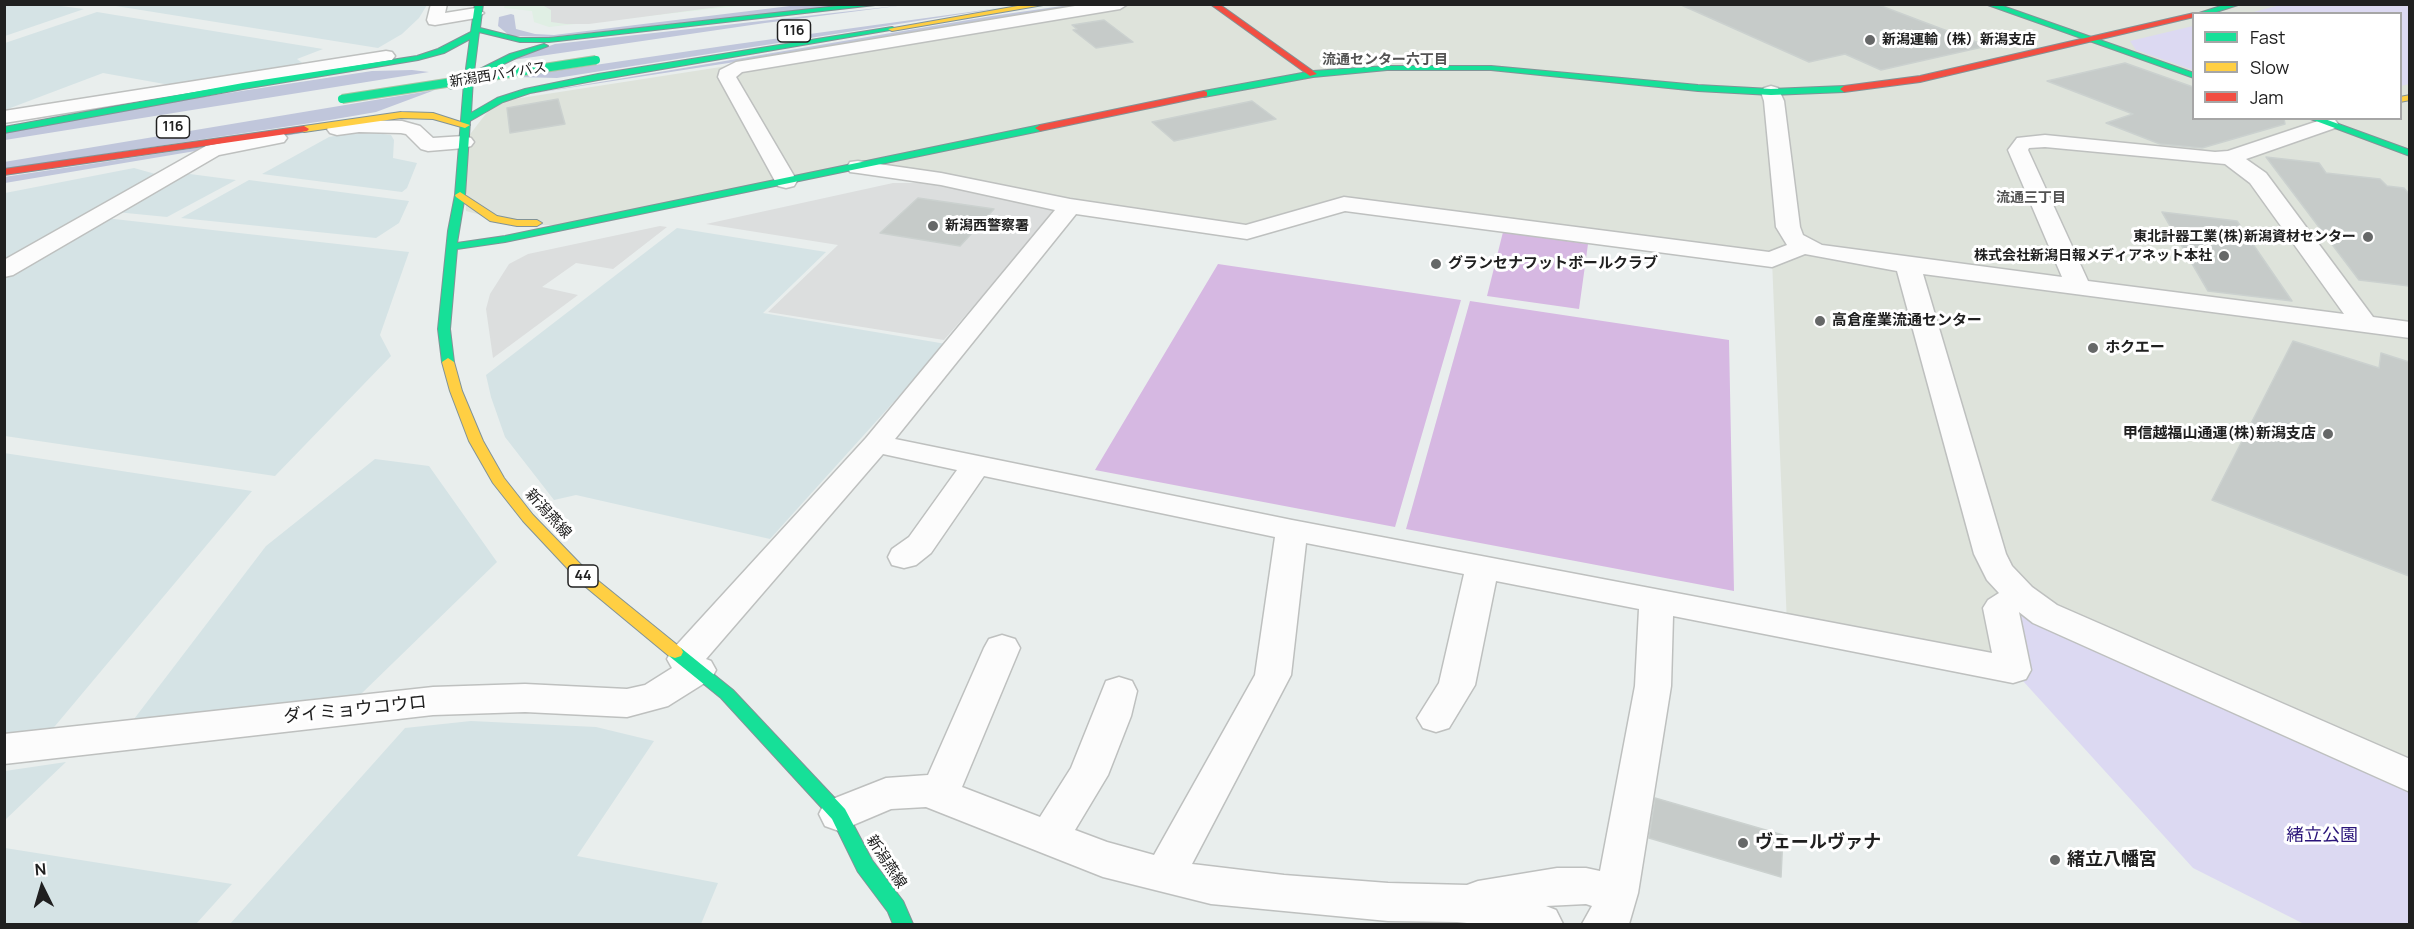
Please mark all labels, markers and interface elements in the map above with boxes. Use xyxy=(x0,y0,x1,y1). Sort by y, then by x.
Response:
legend xyxy=(2192,12,2402,120)
road number: 116 xyxy=(778,20,810,42)
text: Fast xyxy=(2250,25,2285,49)
place label: 新潟運輸（株）新潟支店 xyxy=(1882,32,2036,48)
marker: 新潟運輸（株）新潟支店 xyxy=(1863,33,1877,47)
district label: 流通センター六丁目 xyxy=(1322,52,1448,68)
text: Slow xyxy=(2250,55,2289,79)
street label: 新潟西バイパス xyxy=(448,59,548,91)
text: Jam xyxy=(2250,85,2284,109)
road number: 116 xyxy=(156,116,190,138)
district label: 流通三丁目 xyxy=(1996,190,2066,206)
place label: 新潟西警察署 xyxy=(945,218,1029,234)
marker: 新潟西警察署 xyxy=(926,219,940,233)
place label: 東北計器工業(株)新潟資材センター xyxy=(2133,229,2356,245)
marker: 東北計器工業(株)新潟資材センター xyxy=(2361,230,2375,244)
place label: 株式会社新潟日報メディアネット本社 xyxy=(1974,248,2212,264)
marker: 株式会社新潟日報メディアネット本社 xyxy=(2217,249,2231,263)
place label: グランセナフットボールクラブ xyxy=(1448,255,1658,273)
marker: グランセナフットボールクラブ xyxy=(1429,257,1443,271)
place label: 高倉産業流通センター xyxy=(1832,312,1982,330)
marker: 高倉産業流通センター xyxy=(1813,314,1827,328)
place label: ホクエー xyxy=(2105,339,2165,357)
marker: ホクエー xyxy=(2086,341,2100,355)
place label: 甲信越福山通運(株)新潟支店 xyxy=(2122,425,2316,443)
marker: 甲信越福山通運(株)新潟支店 xyxy=(2321,427,2335,441)
street label: 新潟燕線 xyxy=(521,486,575,542)
road number: 44 xyxy=(568,565,598,587)
street label: ダイミョウコウロ xyxy=(282,692,428,728)
park label: 緒立公園 xyxy=(2286,825,2358,847)
street label: 新潟燕線 xyxy=(862,832,910,892)
place label: ヴェールヴァナ xyxy=(1755,832,1881,854)
marker: ヴェールヴァナ xyxy=(1736,836,1750,850)
place label: 緒立八幡宮 xyxy=(2067,849,2157,871)
marker: 緒立八幡宮 xyxy=(2048,853,2062,867)
north arrow xyxy=(12,857,72,917)
text: N xyxy=(34,858,47,881)

